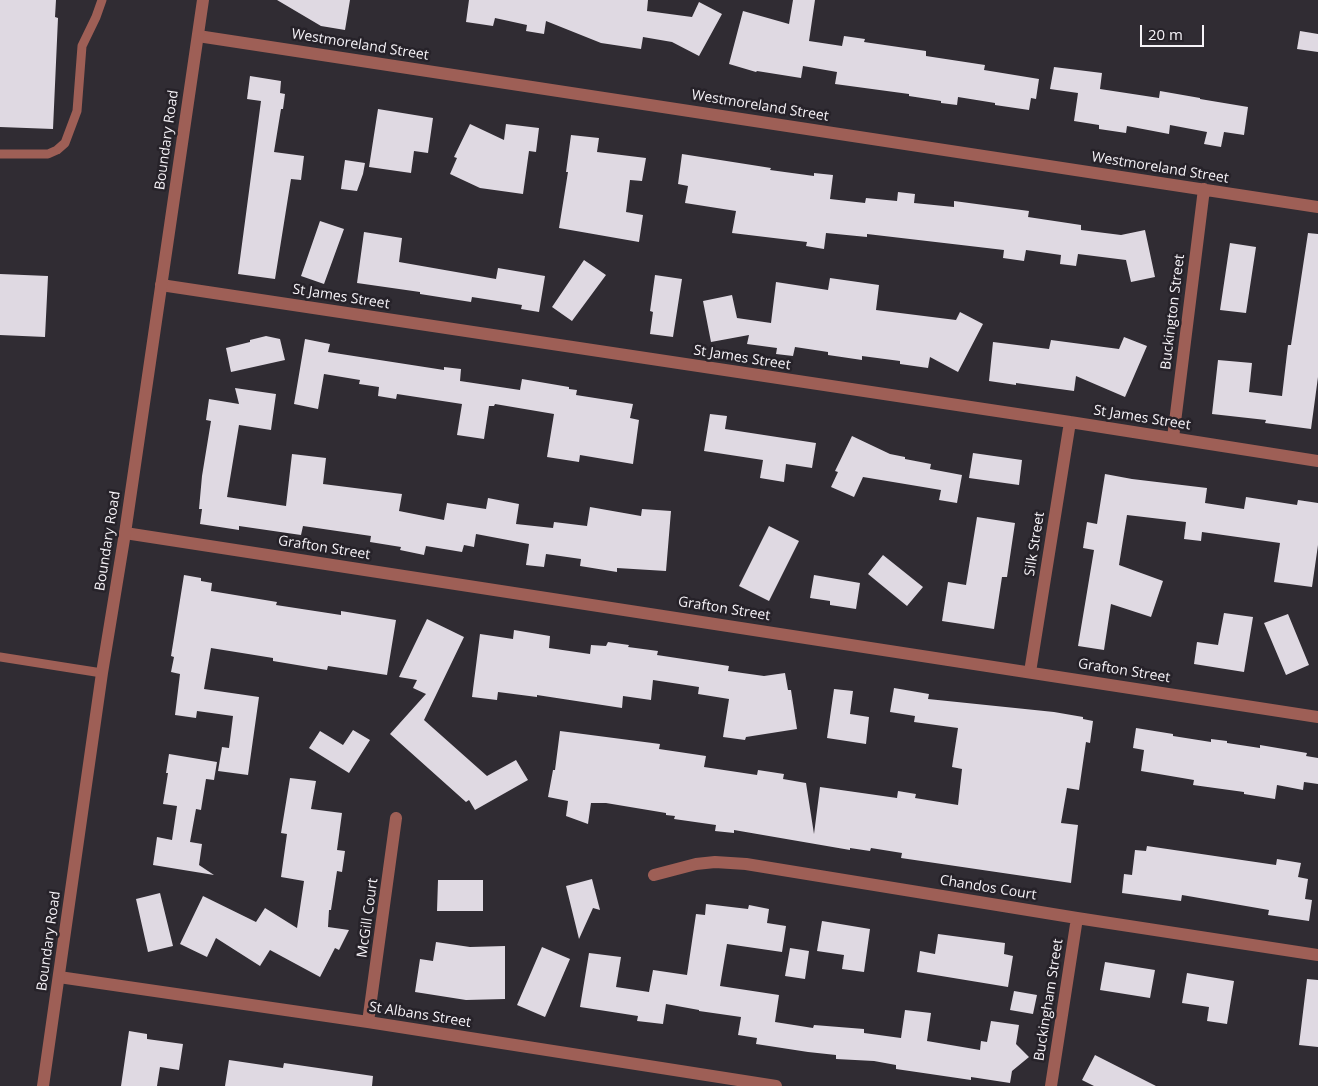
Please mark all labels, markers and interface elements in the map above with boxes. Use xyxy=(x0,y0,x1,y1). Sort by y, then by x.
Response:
scale bar xyxy=(1143,15,1207,47)
text: 20 m xyxy=(1148,24,1183,44)
street label: Westmoreland Street xyxy=(290,26,430,64)
street label: Westmoreland Street xyxy=(690,87,830,125)
street label: Boundary Road xyxy=(152,89,182,191)
street label: Westmoreland Street xyxy=(1090,149,1230,187)
street label: Buckington Street xyxy=(1158,253,1188,371)
street label: St James Street xyxy=(291,281,391,313)
street label: St James Street xyxy=(692,342,792,374)
street label: St James Street xyxy=(1092,402,1192,434)
street label: Boundary Road xyxy=(92,490,124,592)
street label: Silk Street xyxy=(1022,511,1048,577)
street label: Grafton Street xyxy=(277,532,371,564)
street label: Grafton Street xyxy=(677,593,771,625)
street label: Grafton Street xyxy=(1077,655,1171,687)
street label: Chandos Court xyxy=(938,872,1038,904)
street label: McGill Court xyxy=(354,877,382,959)
street label: Boundary Road xyxy=(34,890,64,992)
street label: Buckingham Street xyxy=(1031,938,1067,1062)
street label: St Albans Street xyxy=(368,999,472,1031)

